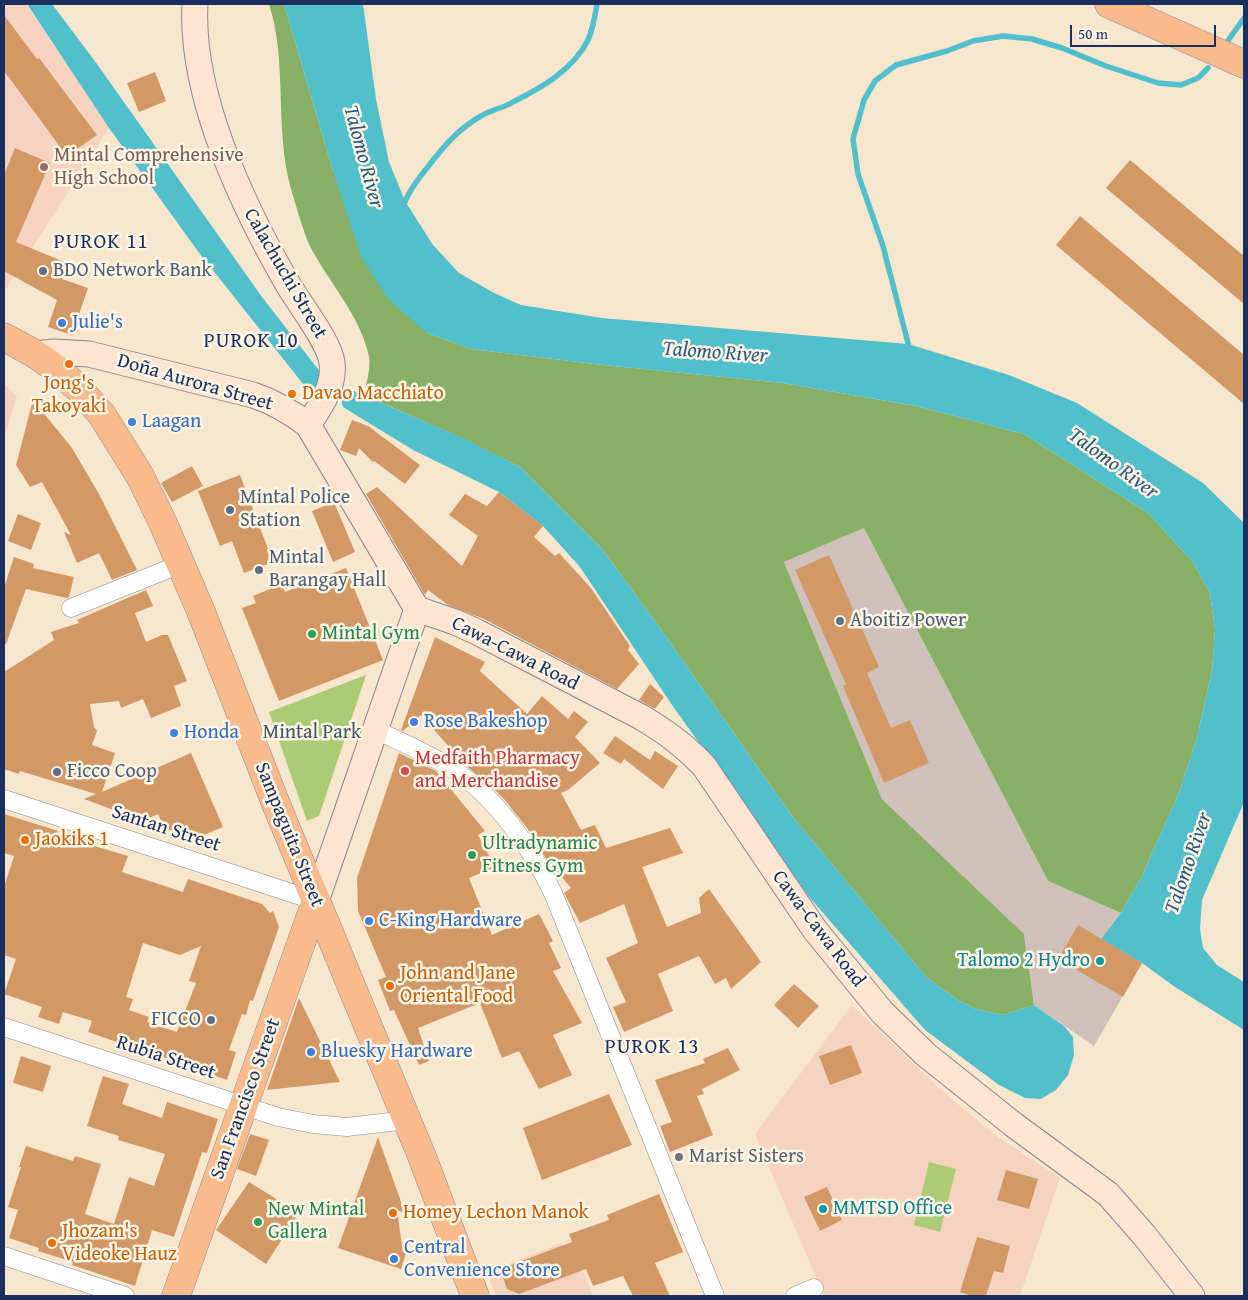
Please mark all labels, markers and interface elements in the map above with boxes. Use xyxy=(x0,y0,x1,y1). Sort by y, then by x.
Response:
scale bar xyxy=(1073,15,1219,47)
text: 50 m xyxy=(1078,23,1108,44)
water label: Talomo River xyxy=(337,103,389,211)
place label: Mintal Comprehensive High School xyxy=(54,144,244,191)
marker: Mintal Comprehensive High School xyxy=(38,161,50,173)
street label: Calachuchi Street xyxy=(238,205,332,343)
district label: PUROK 11 xyxy=(52,230,150,256)
place label: BDO Network Bank xyxy=(53,259,212,283)
marker: BDO Network Bank xyxy=(37,265,49,277)
place label: Julie's xyxy=(72,311,123,335)
marker: Julie's xyxy=(56,317,68,329)
district label: PUROK 10 xyxy=(202,329,300,355)
water label: Talomo River xyxy=(662,337,768,369)
street label: Doña Aurora Street xyxy=(114,349,276,417)
marker: Jong's Takoyaki xyxy=(63,358,75,370)
place label: Jong's Takoyaki xyxy=(32,372,106,419)
place label: Davao Macchiato xyxy=(302,382,444,406)
marker: Davao Macchiato xyxy=(286,388,298,400)
place label: Laagan xyxy=(142,410,201,434)
marker: Laagan xyxy=(126,416,138,428)
water label: Talomo River xyxy=(1063,423,1163,505)
place label: Mintal Police Station xyxy=(240,486,350,533)
marker: Mintal Police Station xyxy=(224,504,236,516)
place label: Mintal Barangay Hall xyxy=(269,546,386,593)
marker: Mintal Barangay Hall xyxy=(253,564,265,576)
place label: Aboitiz Power xyxy=(850,609,966,633)
street label: Cawa-Cawa Road xyxy=(447,612,583,696)
marker: Aboitiz Power xyxy=(834,615,846,627)
place label: Mintal Gym xyxy=(322,622,420,646)
marker: Mintal Gym xyxy=(306,628,318,640)
place label: Rose Bakeshop xyxy=(424,710,548,734)
marker: Rose Bakeshop xyxy=(408,716,420,728)
place label: Honda xyxy=(184,721,239,745)
park label: Mintal Park xyxy=(263,721,361,745)
marker: Honda xyxy=(168,727,180,739)
place label: Medfaith Pharmacy and Merchandise xyxy=(415,747,580,794)
street label: Sampaguita Street xyxy=(249,759,329,911)
place label: Ficco Coop xyxy=(67,760,157,784)
marker: Medfaith Pharmacy and Merchandise xyxy=(399,765,411,777)
marker: Ficco Coop xyxy=(51,766,63,778)
street label: Santan Street xyxy=(108,800,224,858)
water label: Talomo River xyxy=(1160,809,1218,917)
place label: Jaokiks 1 xyxy=(35,828,109,852)
place label: Ultradynamic Fitness Gym xyxy=(482,832,597,879)
marker: Jaokiks 1 xyxy=(19,834,31,846)
marker: Ultradynamic Fitness Gym xyxy=(466,849,478,861)
street label: Cawa-Cawa Road xyxy=(766,866,870,992)
place label: C-King Hardware xyxy=(379,909,522,933)
marker: C-King Hardware xyxy=(363,915,375,927)
place label: Talomo 2 Hydro xyxy=(957,949,1090,973)
marker: Talomo 2 Hydro xyxy=(1094,955,1106,967)
place label: John and Jane Oriental Food xyxy=(400,962,515,1009)
marker: John and Jane Oriental Food xyxy=(384,980,396,992)
place label: FICCO xyxy=(151,1008,201,1032)
marker: FICCO xyxy=(205,1014,217,1026)
street label: San Francisco Street xyxy=(206,1015,286,1183)
street label: Rubia Street xyxy=(113,1031,219,1085)
district label: PUROK 13 xyxy=(603,1035,701,1061)
place label: Bluesky Hardware xyxy=(321,1040,473,1064)
marker: Bluesky Hardware xyxy=(305,1046,317,1058)
place label: Marist Sisters xyxy=(689,1145,804,1169)
marker: Marist Sisters xyxy=(673,1151,685,1163)
place label: MMTSD Office xyxy=(833,1197,952,1221)
place label: New Mintal Gallera xyxy=(268,1198,364,1245)
place label: Homey Lechon Manok xyxy=(403,1201,589,1225)
marker: MMTSD Office xyxy=(817,1203,829,1215)
marker: Homey Lechon Manok xyxy=(387,1207,399,1219)
marker: New Mintal Gallera xyxy=(252,1216,264,1228)
place label: Jhozam's Videoke Hauz xyxy=(62,1220,177,1267)
place label: Central Convenience Store xyxy=(404,1236,560,1283)
marker: Jhozam's Videoke Hauz xyxy=(46,1237,58,1249)
marker: Central Convenience Store xyxy=(388,1253,400,1265)

